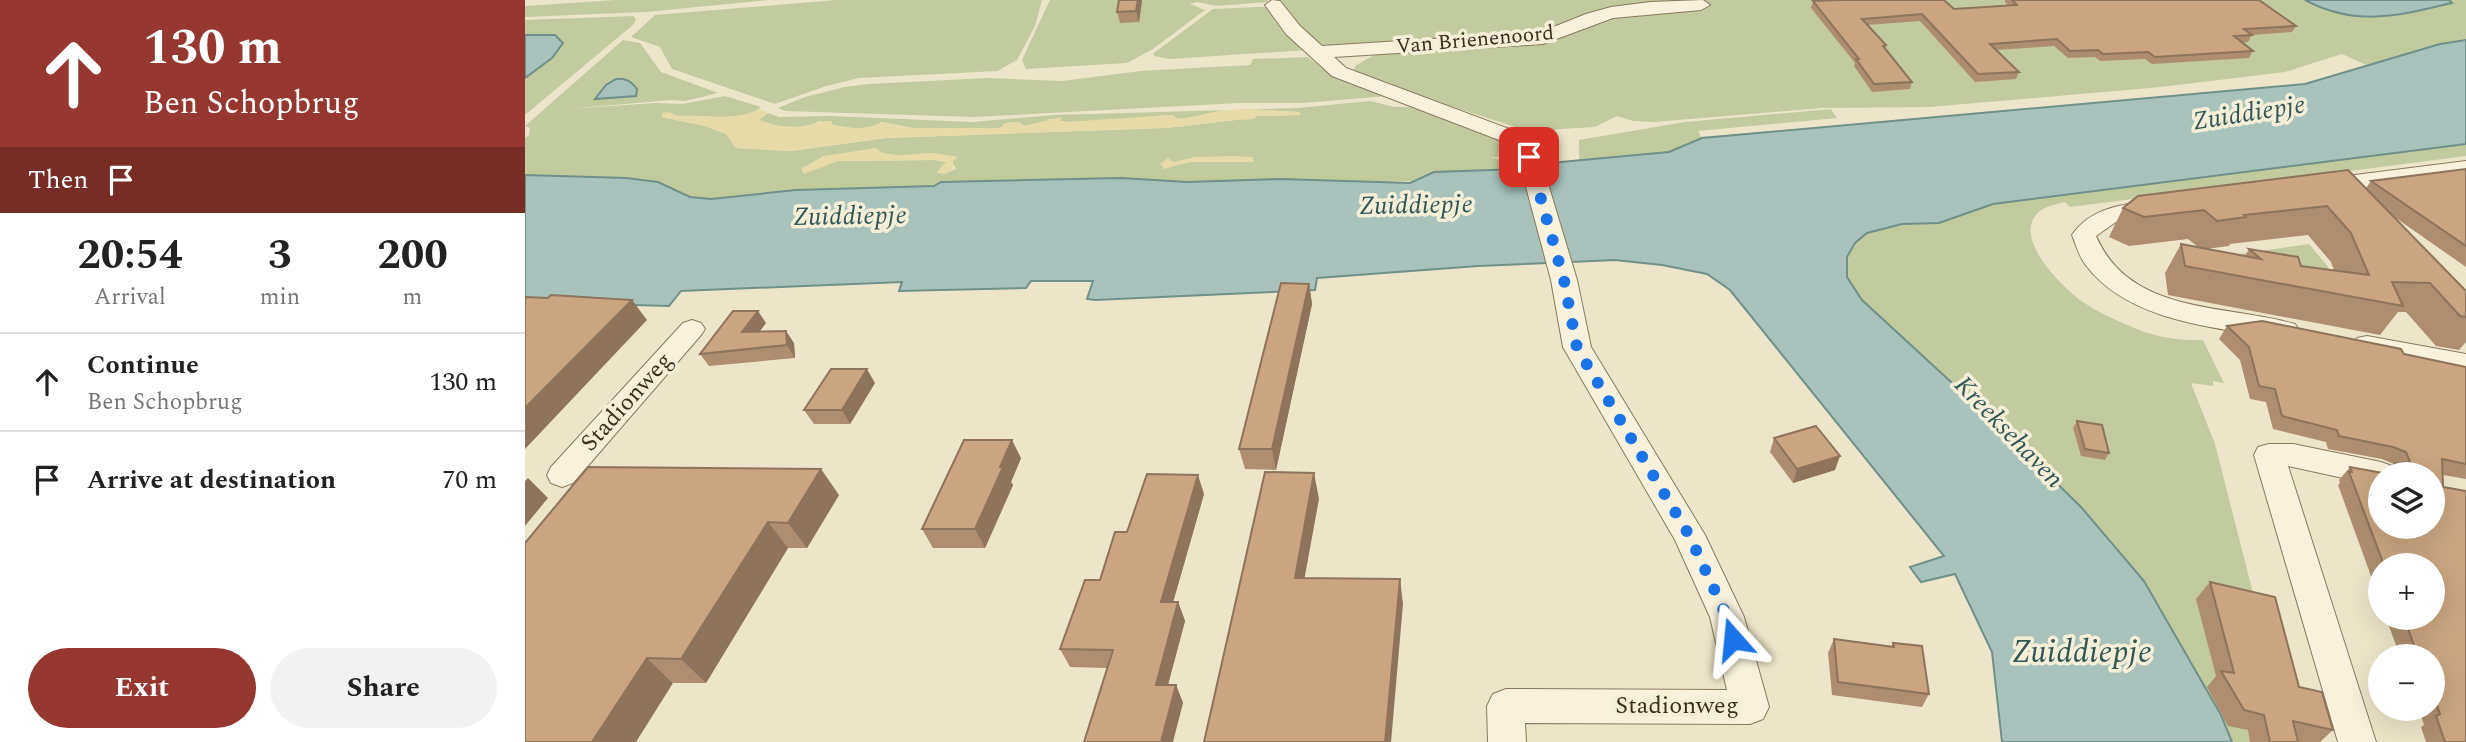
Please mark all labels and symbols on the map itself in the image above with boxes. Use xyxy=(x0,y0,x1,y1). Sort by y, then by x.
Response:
street label: Van Brienenoord xyxy=(1395,17,1555,63)
water label: Zuiddiepje xyxy=(2190,84,2308,142)
pin xyxy=(1499,127,1559,187)
water label: Zuiddiepje xyxy=(1359,184,1473,226)
water label: Zuiddiepje xyxy=(793,195,907,237)
street label: Stadionweg xyxy=(572,344,682,460)
water label: Kreeksehaven xyxy=(1945,366,2073,498)
position arrow xyxy=(1696,602,1770,676)
water label: Zuiddiepje xyxy=(2012,628,2152,677)
street label: Stadionweg xyxy=(1615,688,1739,724)

